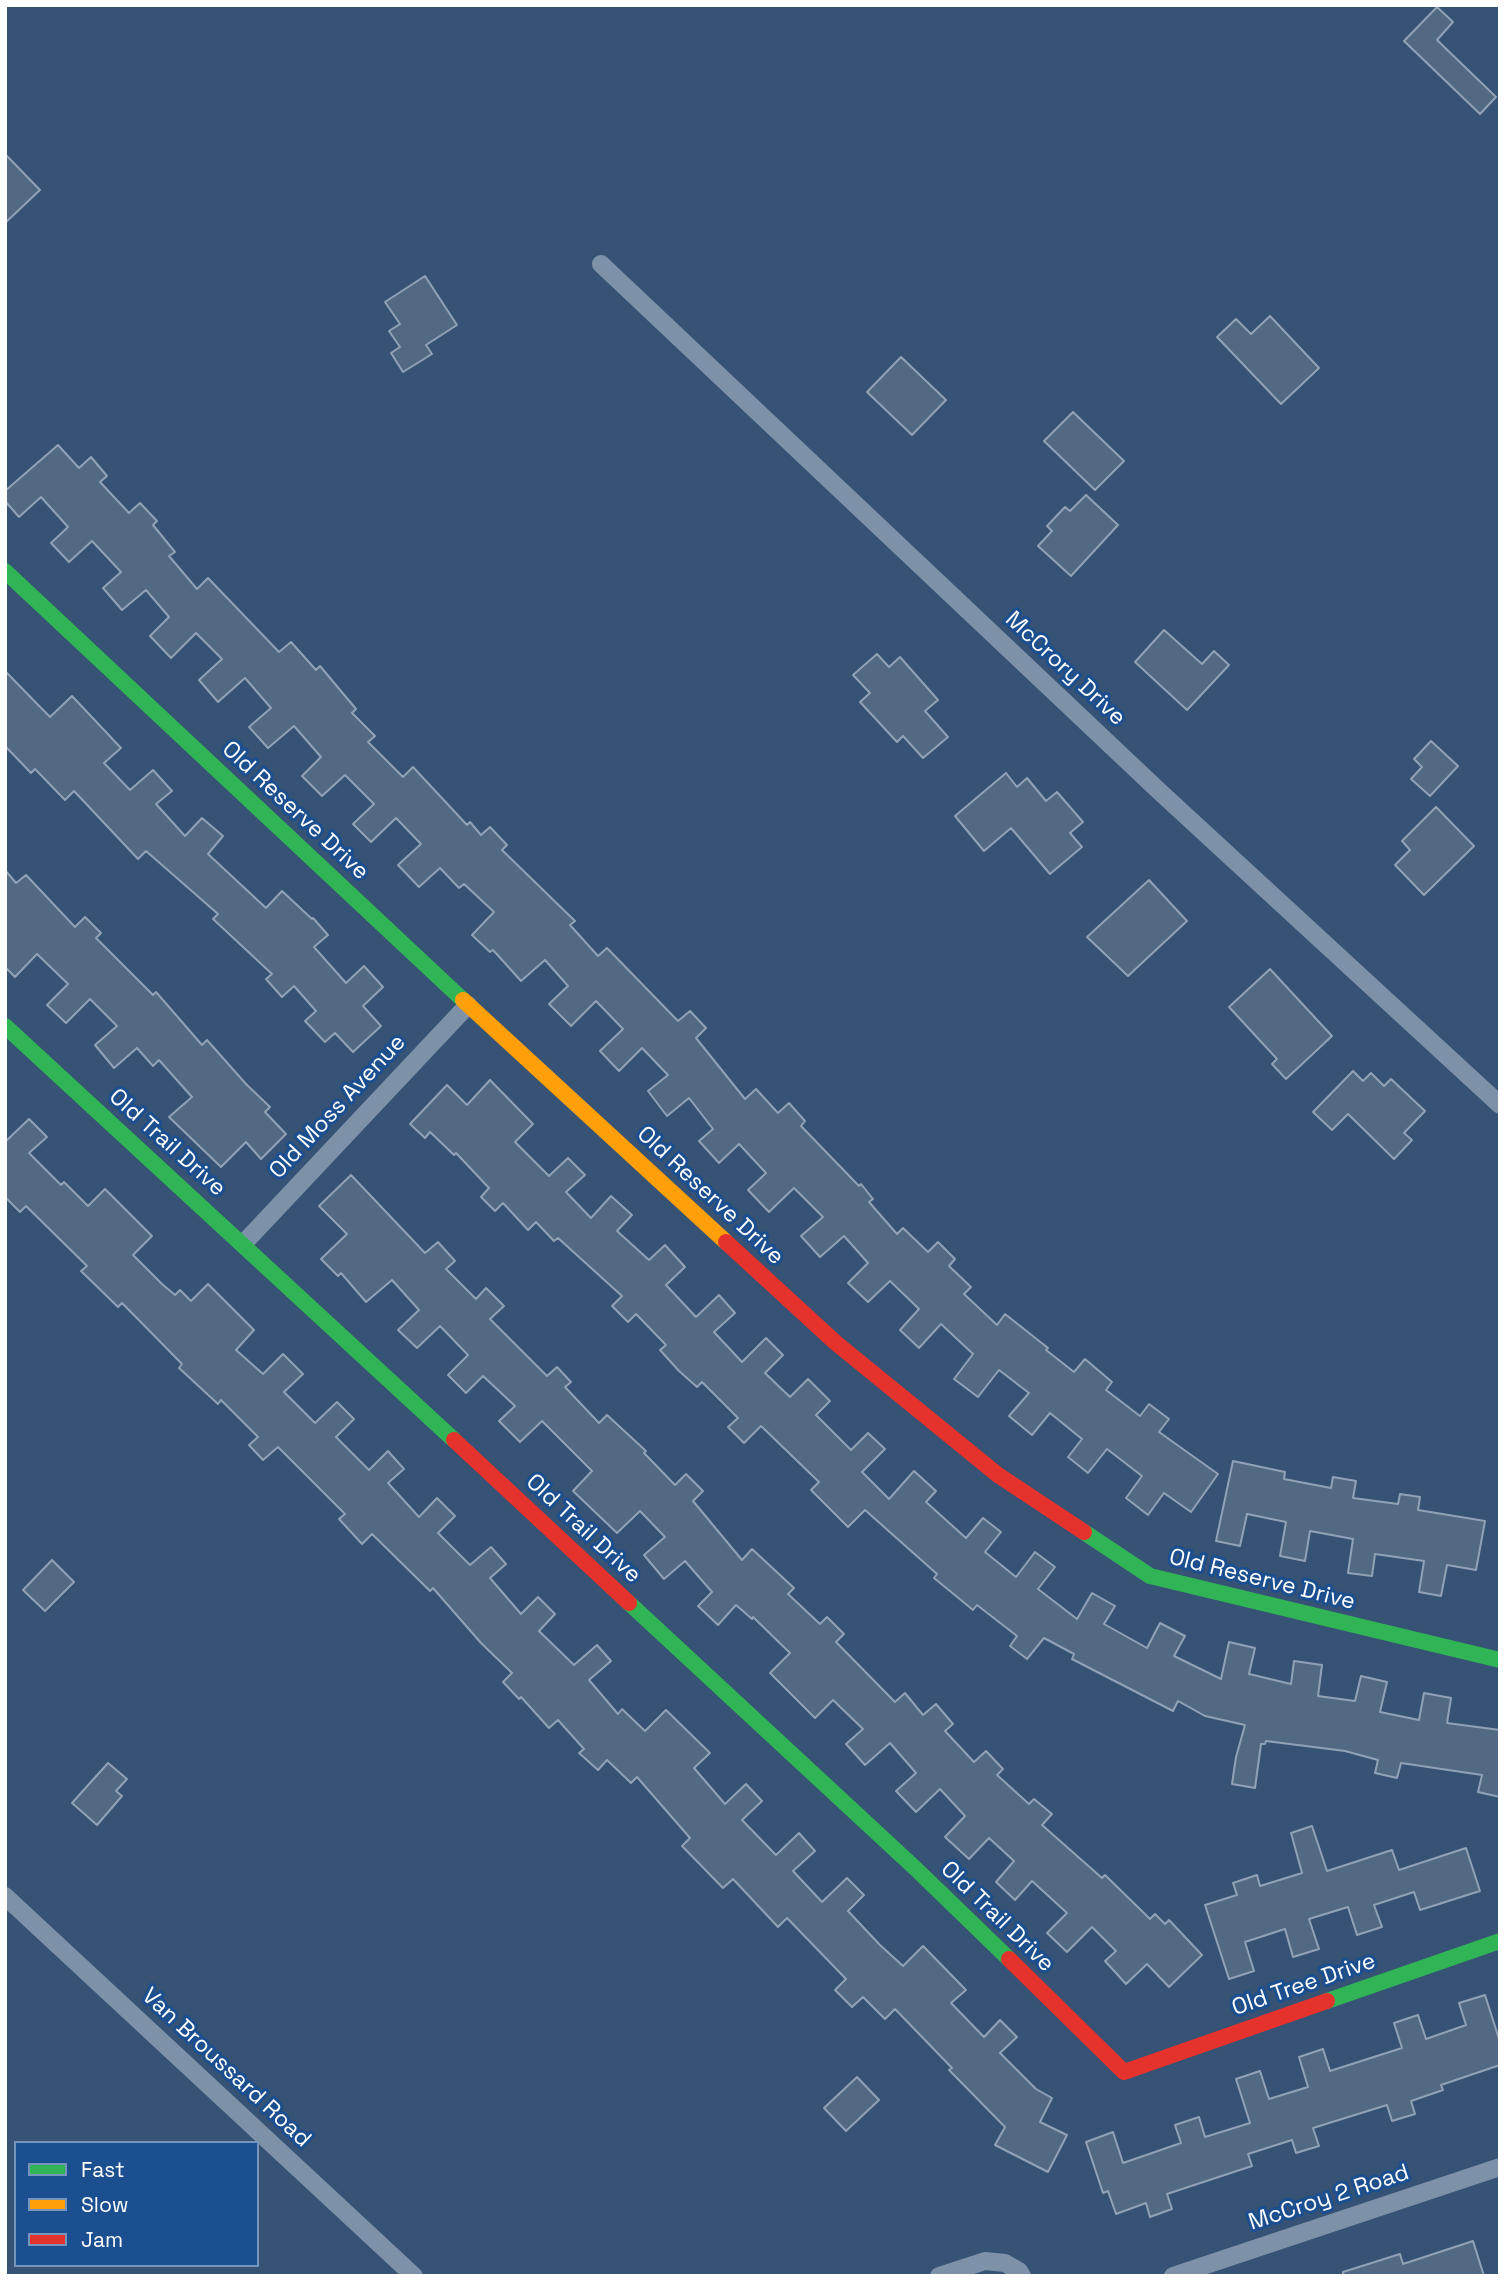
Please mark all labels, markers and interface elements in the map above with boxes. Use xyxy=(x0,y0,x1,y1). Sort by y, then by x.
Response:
street label: McCrory Drive xyxy=(999,606,1131,732)
street label: Old Reserve Drive xyxy=(216,736,374,886)
street label: Old Moss Avenue xyxy=(264,1029,412,1185)
street label: Old Trail Drive xyxy=(103,1083,231,1203)
street label: Old Reserve Drive xyxy=(631,1121,789,1271)
street label: Old Trail Drive xyxy=(520,1469,646,1589)
street label: Old Reserve Drive xyxy=(1166,1544,1358,1616)
street label: Old Trail Drive xyxy=(934,1856,1060,1978)
street label: Old Tree Drive xyxy=(1229,1948,1379,2022)
street label: Van Broussard Road xyxy=(136,1982,316,2154)
legend xyxy=(14,2141,259,2267)
text: Fast xyxy=(81,2156,125,2183)
street label: McCroy 2 Road xyxy=(1245,2159,1413,2237)
text: Slow xyxy=(81,2191,129,2218)
text: Jam xyxy=(81,2226,123,2253)

